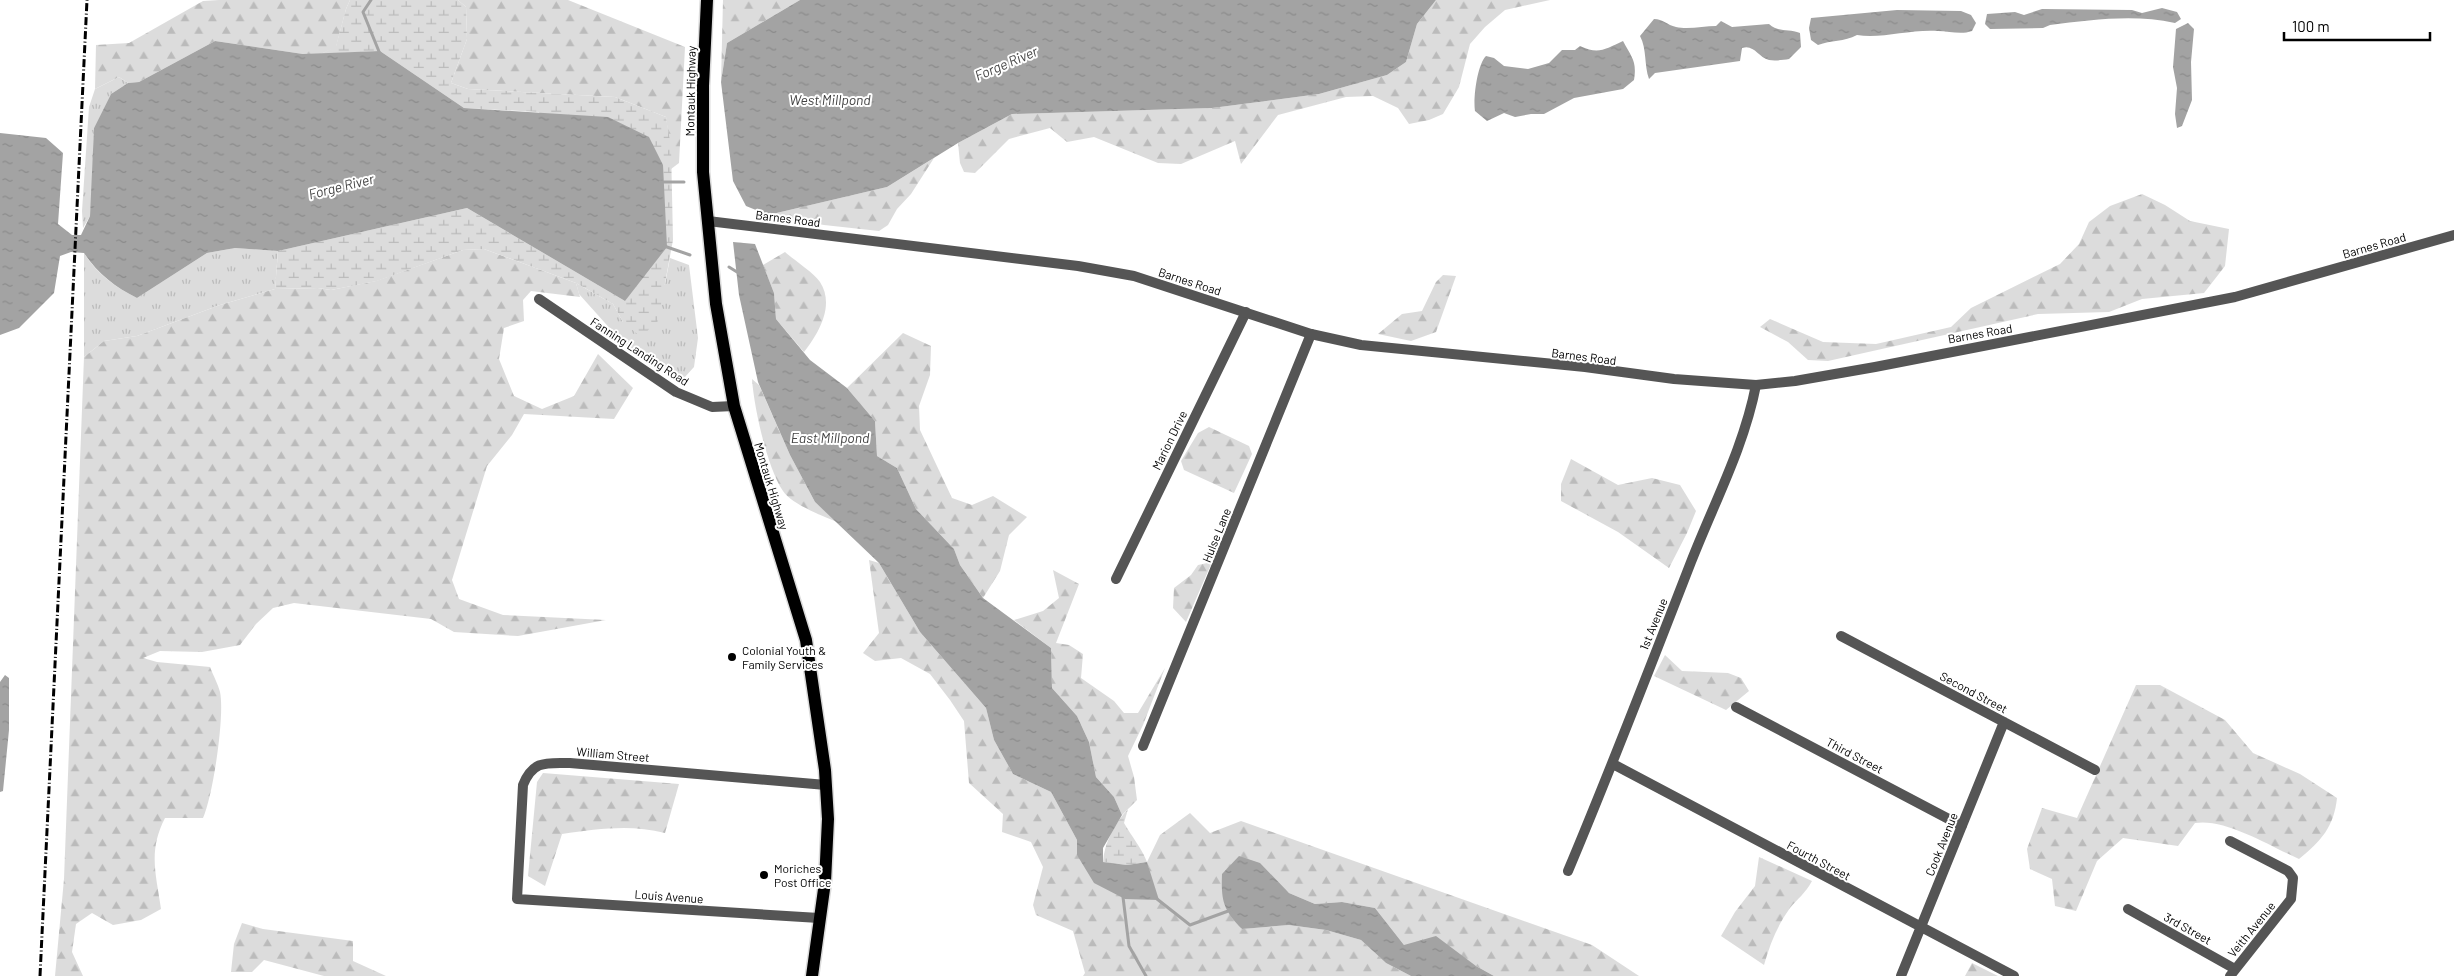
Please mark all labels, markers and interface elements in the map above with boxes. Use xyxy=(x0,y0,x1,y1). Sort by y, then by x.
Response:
scale bar xyxy=(2284,10,2430,42)
text: 100 m xyxy=(2292,17,2330,35)
water label: Forge River xyxy=(972,42,1041,84)
street label: Montauk Highway xyxy=(682,45,698,136)
water label: West Millpond xyxy=(789,91,871,108)
water label: Forge River xyxy=(307,169,376,202)
street label: Barnes Road xyxy=(755,207,821,229)
street label: Barnes Road xyxy=(2341,229,2407,261)
street label: Barnes Road xyxy=(1157,264,1223,298)
street label: Fanning Landing Road xyxy=(588,314,692,388)
street label: Barnes Road xyxy=(1947,320,2013,346)
street label: Barnes Road xyxy=(1551,345,1617,367)
street label: Marion Drive xyxy=(1149,408,1189,472)
water label: East Millpond xyxy=(791,429,870,446)
street label: Montauk Highway xyxy=(752,441,792,532)
street label: Hulse Lane xyxy=(1199,506,1233,564)
street label: 1st Avenue xyxy=(1636,596,1670,652)
place label: Colonial Youth & Family Services xyxy=(742,643,826,671)
marker: Colonial Youth & Family Services xyxy=(726,651,738,663)
street label: Second Street xyxy=(1938,668,2010,716)
street label: Third Street xyxy=(1824,734,1886,776)
street label: William Street xyxy=(576,744,650,764)
street label: Cook Avenue xyxy=(1922,810,1960,878)
street label: Fourth Street xyxy=(1785,837,1853,883)
place label: Moriches Post Office xyxy=(774,861,831,889)
marker: Moriches Post Office xyxy=(758,869,770,881)
street label: Louis Avenue xyxy=(634,887,704,905)
street label: Veith Avenue xyxy=(2224,898,2278,960)
street label: 3rd Street xyxy=(2162,909,2214,947)

